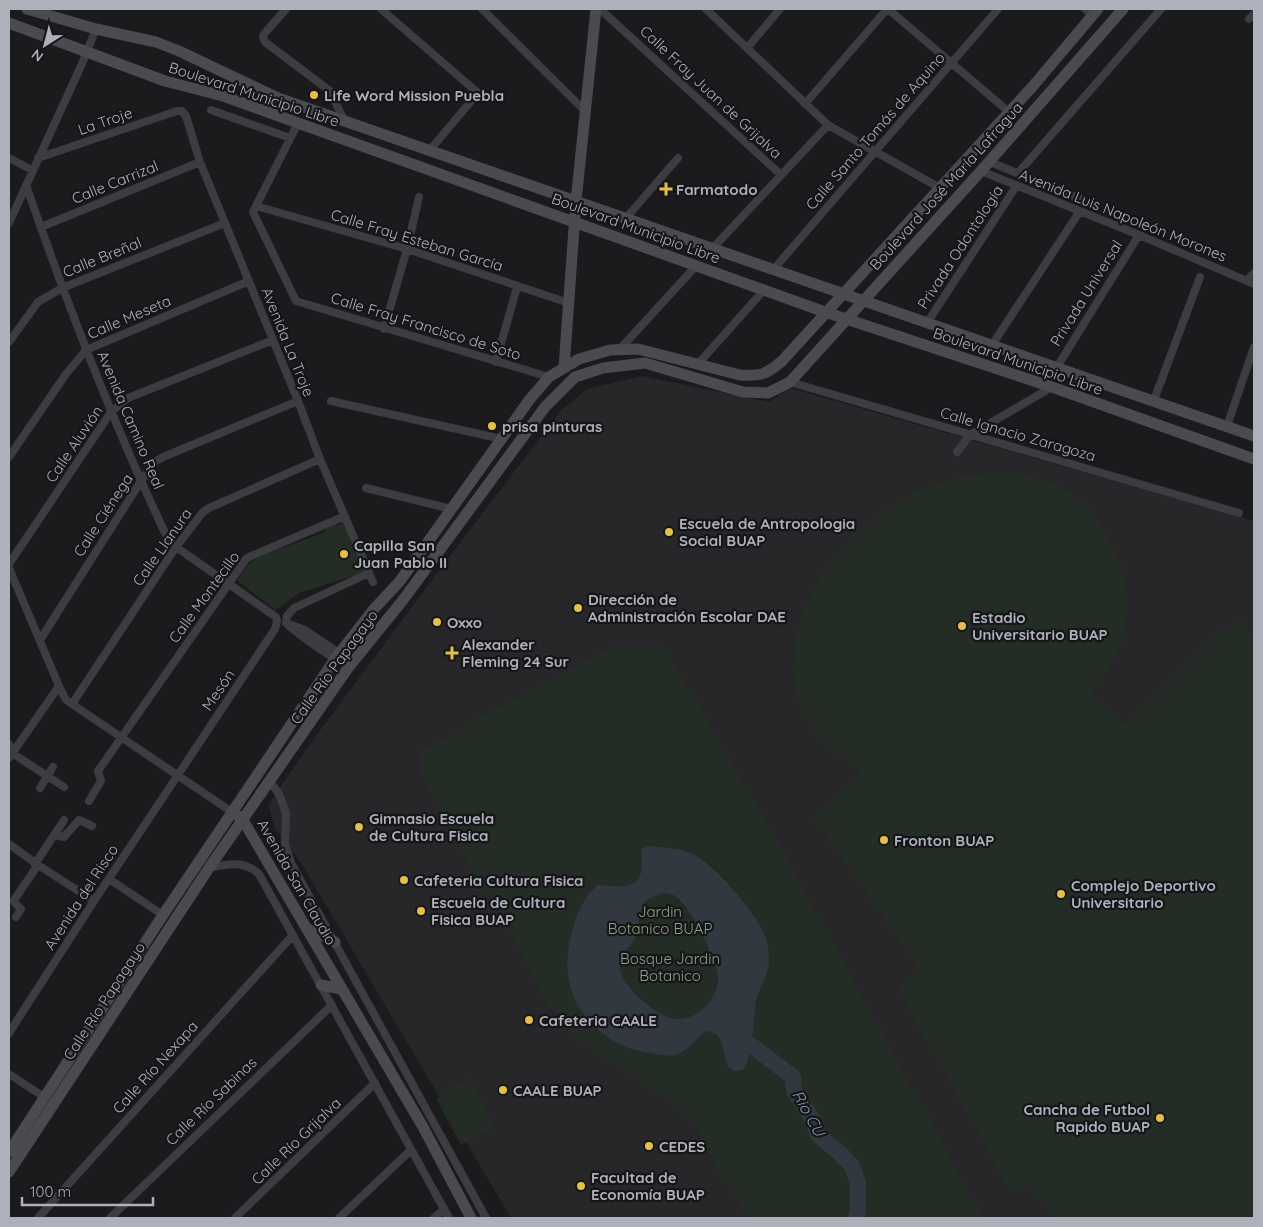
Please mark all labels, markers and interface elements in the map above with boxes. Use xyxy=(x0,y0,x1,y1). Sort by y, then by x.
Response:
north arrow xyxy=(20,20,70,70)
street label: Calle Fray Juan de Grijalva xyxy=(636,21,786,163)
text: N xyxy=(28,45,47,66)
street label: Calle Santo Tomás de Aquino xyxy=(801,48,949,214)
street label: Boulevard Municipio Libre xyxy=(166,57,342,131)
place label: Life Word Mission Puebla xyxy=(324,86,504,105)
marker: Life Word Mission Puebla xyxy=(308,89,320,101)
street label: Boulevard José María Lafragua xyxy=(865,98,1027,274)
street label: La Troje xyxy=(75,103,135,139)
street label: Calle Carrizal xyxy=(69,156,161,208)
street label: Avenida Luis Napoleón Morones xyxy=(1016,165,1230,265)
place label: Farmatodo xyxy=(676,180,758,199)
street label: Privada Odontología xyxy=(913,182,1007,312)
marker: Farmatodo xyxy=(660,183,672,195)
street label: Boulevard Municipio Libre xyxy=(549,189,723,267)
street label: Calle Fray Esteban García xyxy=(329,205,505,275)
street label: Calle Breñal xyxy=(60,233,144,281)
street label: Privada Universal xyxy=(1046,236,1126,350)
street label: Avenida La Troje xyxy=(257,285,319,399)
street label: Calle Fray Francisco de Soto xyxy=(329,288,523,364)
street label: Calle Meseta xyxy=(84,291,174,343)
street label: Boulevard Municipio Libre xyxy=(931,323,1105,399)
street label: Avenida Camino Real xyxy=(93,348,169,492)
street label: Calle Aluvión xyxy=(41,402,107,486)
street label: Calle Ignacio Zaragoza xyxy=(938,403,1098,465)
place label: prisa pinturas xyxy=(502,417,602,436)
marker: prisa pinturas xyxy=(486,420,498,432)
street label: Calle Ciénega xyxy=(69,470,137,560)
street label: Calle Llanura xyxy=(128,504,196,590)
place label: Escuela de Antropologia Social BUAP xyxy=(679,514,855,550)
marker: Escuela de Antropologia Social BUAP xyxy=(663,526,675,538)
place label: Capilla San Juan Pablo II xyxy=(354,536,447,572)
street label: Calle Montecillo xyxy=(164,547,244,647)
marker: Capilla San Juan Pablo II xyxy=(338,548,350,560)
place label: Dirección de Administración Escolar DAE xyxy=(588,590,786,626)
marker: Dirección de Administración Escolar DAE xyxy=(572,602,584,614)
street label: Calle Río Papagayo xyxy=(286,606,382,728)
place label: Estadio Universitario BUAP xyxy=(972,608,1108,644)
place label: Oxxo xyxy=(447,613,482,632)
marker: Oxxo xyxy=(431,616,443,628)
marker: Estadio Universitario BUAP xyxy=(956,620,968,632)
place label: Alexander Fleming 24 Sur xyxy=(462,635,570,671)
marker: Alexander Fleming 24 Sur xyxy=(446,647,458,659)
street label: Mesón xyxy=(197,666,239,714)
place label: Gimnasio Escuela de Cultura Fisica xyxy=(369,809,494,845)
street label: Avenida San Claudio xyxy=(253,816,341,948)
marker: Gimnasio Escuela de Cultura Fisica xyxy=(353,821,365,833)
place label: Fronton BUAP xyxy=(894,831,994,850)
marker: Fronton BUAP xyxy=(878,834,890,846)
street label: Avenida del Risco xyxy=(40,841,122,953)
place label: Cafeteria Cultura Fisica xyxy=(414,871,583,890)
marker: Cafeteria Cultura Fisica xyxy=(398,874,410,886)
place label: Complejo Deportivo Universitario xyxy=(1071,876,1216,912)
marker: Complejo Deportivo Universitario xyxy=(1055,888,1067,900)
place label: Escuela de Cultura Fisica BUAP xyxy=(431,893,565,929)
park label: Jardin Botanico BUAP xyxy=(608,902,712,938)
marker: Escuela de Cultura Fisica BUAP xyxy=(415,905,427,917)
street label: Calle Río Papagayo xyxy=(59,939,149,1063)
park label: Bosque Jardin Botanico xyxy=(620,949,720,985)
place label: Cafeteria CAALE xyxy=(539,1011,657,1030)
marker: Cafeteria CAALE xyxy=(523,1014,535,1026)
street label: Calle Río Nexapa xyxy=(108,1017,202,1117)
street label: Calle Río Sabinas xyxy=(162,1053,260,1149)
place label: CAALE BUAP xyxy=(513,1081,602,1100)
marker: CAALE BUAP xyxy=(497,1084,509,1096)
water label: Rio CU xyxy=(788,1086,831,1141)
street label: Calle Río Grijalva xyxy=(247,1093,345,1189)
place label: Cancha de Futbol Rapido BUAP xyxy=(1024,1100,1150,1136)
marker: Cancha de Futbol Rapido BUAP xyxy=(1154,1112,1166,1124)
place label: CEDES xyxy=(659,1137,705,1156)
marker: CEDES xyxy=(643,1140,655,1152)
place label: Facultad de Economía BUAP xyxy=(591,1168,705,1204)
scale bar xyxy=(22,1174,154,1206)
marker: Facultad de Economía BUAP xyxy=(575,1180,587,1192)
text: 100 m xyxy=(30,1182,71,1201)

